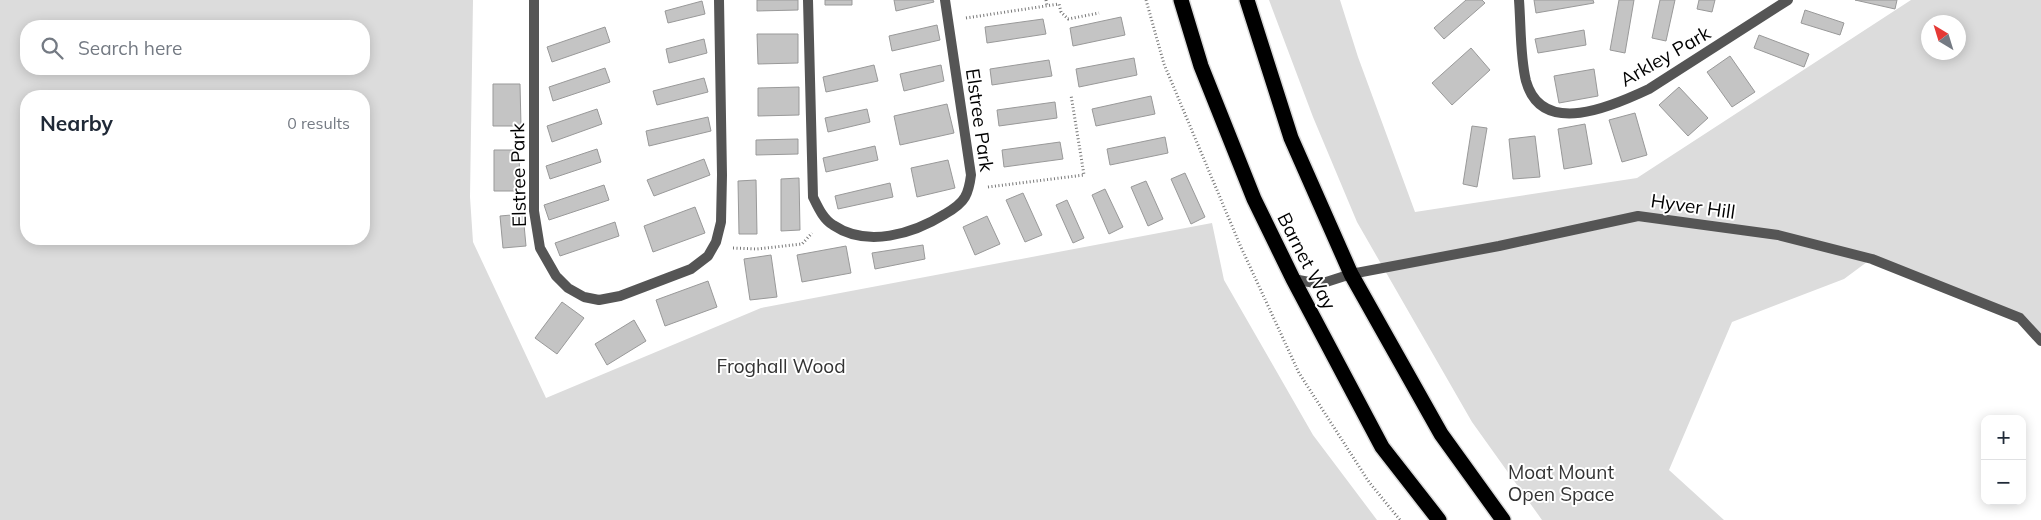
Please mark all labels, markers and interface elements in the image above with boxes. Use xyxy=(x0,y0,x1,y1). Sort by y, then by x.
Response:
north arrow xyxy=(1921,15,1966,60)
search box xyxy=(20,20,370,75)
street label: Arkley Park xyxy=(1616,20,1715,92)
icon: search xyxy=(38,34,66,62)
text: Search here xyxy=(78,36,182,60)
street label: Elstree Park xyxy=(961,67,999,173)
text: Nearby xyxy=(40,110,113,136)
text: 0 results xyxy=(287,113,350,133)
street label: Elstree Park xyxy=(505,123,531,227)
street label: Hyver Hill xyxy=(1649,188,1737,224)
street label: Barnet Way xyxy=(1272,208,1342,314)
park label: Froghall Wood xyxy=(716,354,846,378)
map controls xyxy=(1981,415,2026,505)
button: + xyxy=(1981,415,2026,460)
park label: Moat Mount Open Space xyxy=(1508,460,1614,506)
button: − xyxy=(1981,460,2026,505)

